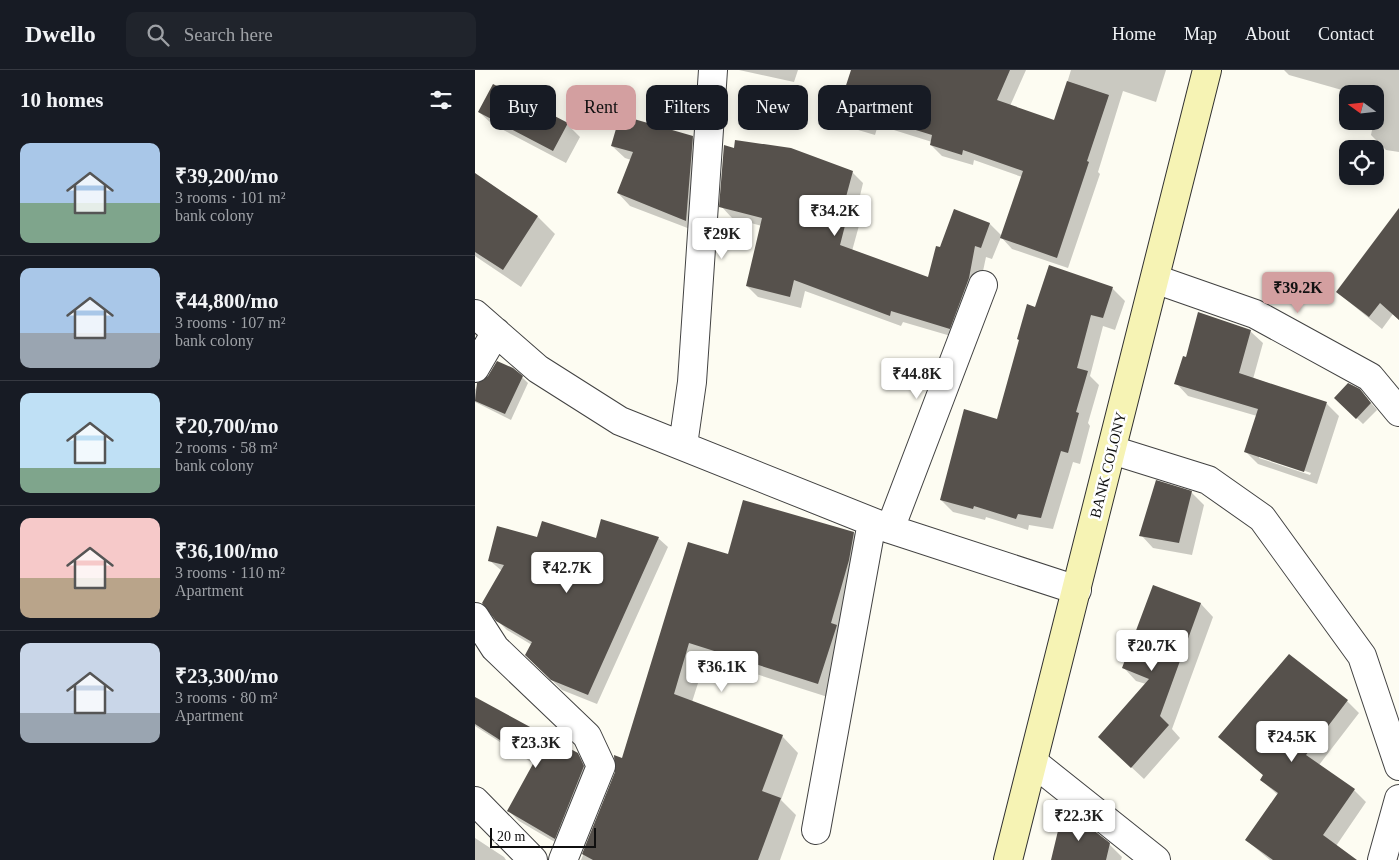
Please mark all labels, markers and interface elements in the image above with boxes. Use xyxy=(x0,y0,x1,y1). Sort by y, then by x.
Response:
search box xyxy=(126,12,476,57)
text: Dwello xyxy=(25,21,96,47)
icon: search xyxy=(144,21,172,49)
text: Search here xyxy=(184,24,273,45)
text: Home xyxy=(1112,24,1156,44)
text: Map xyxy=(1184,24,1217,44)
text: About xyxy=(1245,24,1290,44)
text: Contact xyxy=(1318,24,1374,44)
chip: Buy xyxy=(490,85,556,130)
chip: Rent xyxy=(566,85,636,130)
chip: Filters xyxy=(646,85,728,130)
chip: New xyxy=(738,85,808,130)
chip: Apartment xyxy=(818,85,931,130)
north arrow xyxy=(1339,85,1384,130)
map controls xyxy=(1339,85,1384,185)
icon: filters xyxy=(427,86,455,114)
text: 10 homes xyxy=(20,88,103,112)
button: locate xyxy=(1339,140,1384,185)
icon: home xyxy=(60,163,120,223)
text: ₹39,200/mo xyxy=(175,164,279,188)
text: 3 rooms · 101 m² xyxy=(175,189,286,206)
pin: ₹34.2K xyxy=(794,194,876,237)
text: ₹34.2K xyxy=(810,202,860,219)
text: bank colony xyxy=(175,207,254,224)
pin: ₹29K xyxy=(692,218,752,260)
text: ₹29K xyxy=(703,225,741,242)
pin: ₹39.2K xyxy=(1257,272,1339,314)
text: ₹39.2K xyxy=(1273,279,1323,296)
icon: home xyxy=(60,288,120,348)
text: ₹44,800/mo xyxy=(175,289,279,313)
text: 3 rooms · 107 m² xyxy=(175,314,286,331)
text: bank colony xyxy=(175,332,254,349)
pin: ₹44.8K xyxy=(876,358,958,400)
text: ₹44.8K xyxy=(892,365,942,382)
street label: BANK COLONY xyxy=(1087,410,1129,520)
icon: home xyxy=(60,413,120,473)
text: ₹20,700/mo xyxy=(175,414,279,438)
text: 2 rooms · 58 m² xyxy=(175,439,278,456)
text: bank colony xyxy=(175,457,254,474)
icon: home xyxy=(60,538,120,598)
text: ₹36,100/mo xyxy=(175,539,279,563)
pin: ₹42.7K xyxy=(526,552,608,594)
text: ₹42.7K xyxy=(542,559,592,576)
text: 3 rooms · 110 m² xyxy=(175,564,285,581)
text: Apartment xyxy=(175,582,243,599)
pin: ₹20.7K xyxy=(1111,630,1193,672)
text: ₹20.7K xyxy=(1127,637,1177,654)
pin: ₹36.1K xyxy=(681,650,763,693)
text: ₹36.1K xyxy=(697,658,747,675)
icon: home xyxy=(60,663,120,723)
text: ₹23,300/mo xyxy=(175,664,279,688)
text: 3 rooms · 80 m² xyxy=(175,689,278,706)
text: Apartment xyxy=(175,707,243,724)
pin: ₹24.5K xyxy=(1251,720,1333,763)
pin: ₹23.3K xyxy=(495,726,577,769)
text: ₹24.5K xyxy=(1267,728,1317,745)
text: ₹23.3K xyxy=(511,734,561,751)
pin: ₹22.3K xyxy=(1038,800,1120,842)
text: ₹22.3K xyxy=(1054,807,1104,824)
scale bar xyxy=(490,825,596,848)
text: 20 m xyxy=(497,829,525,844)

